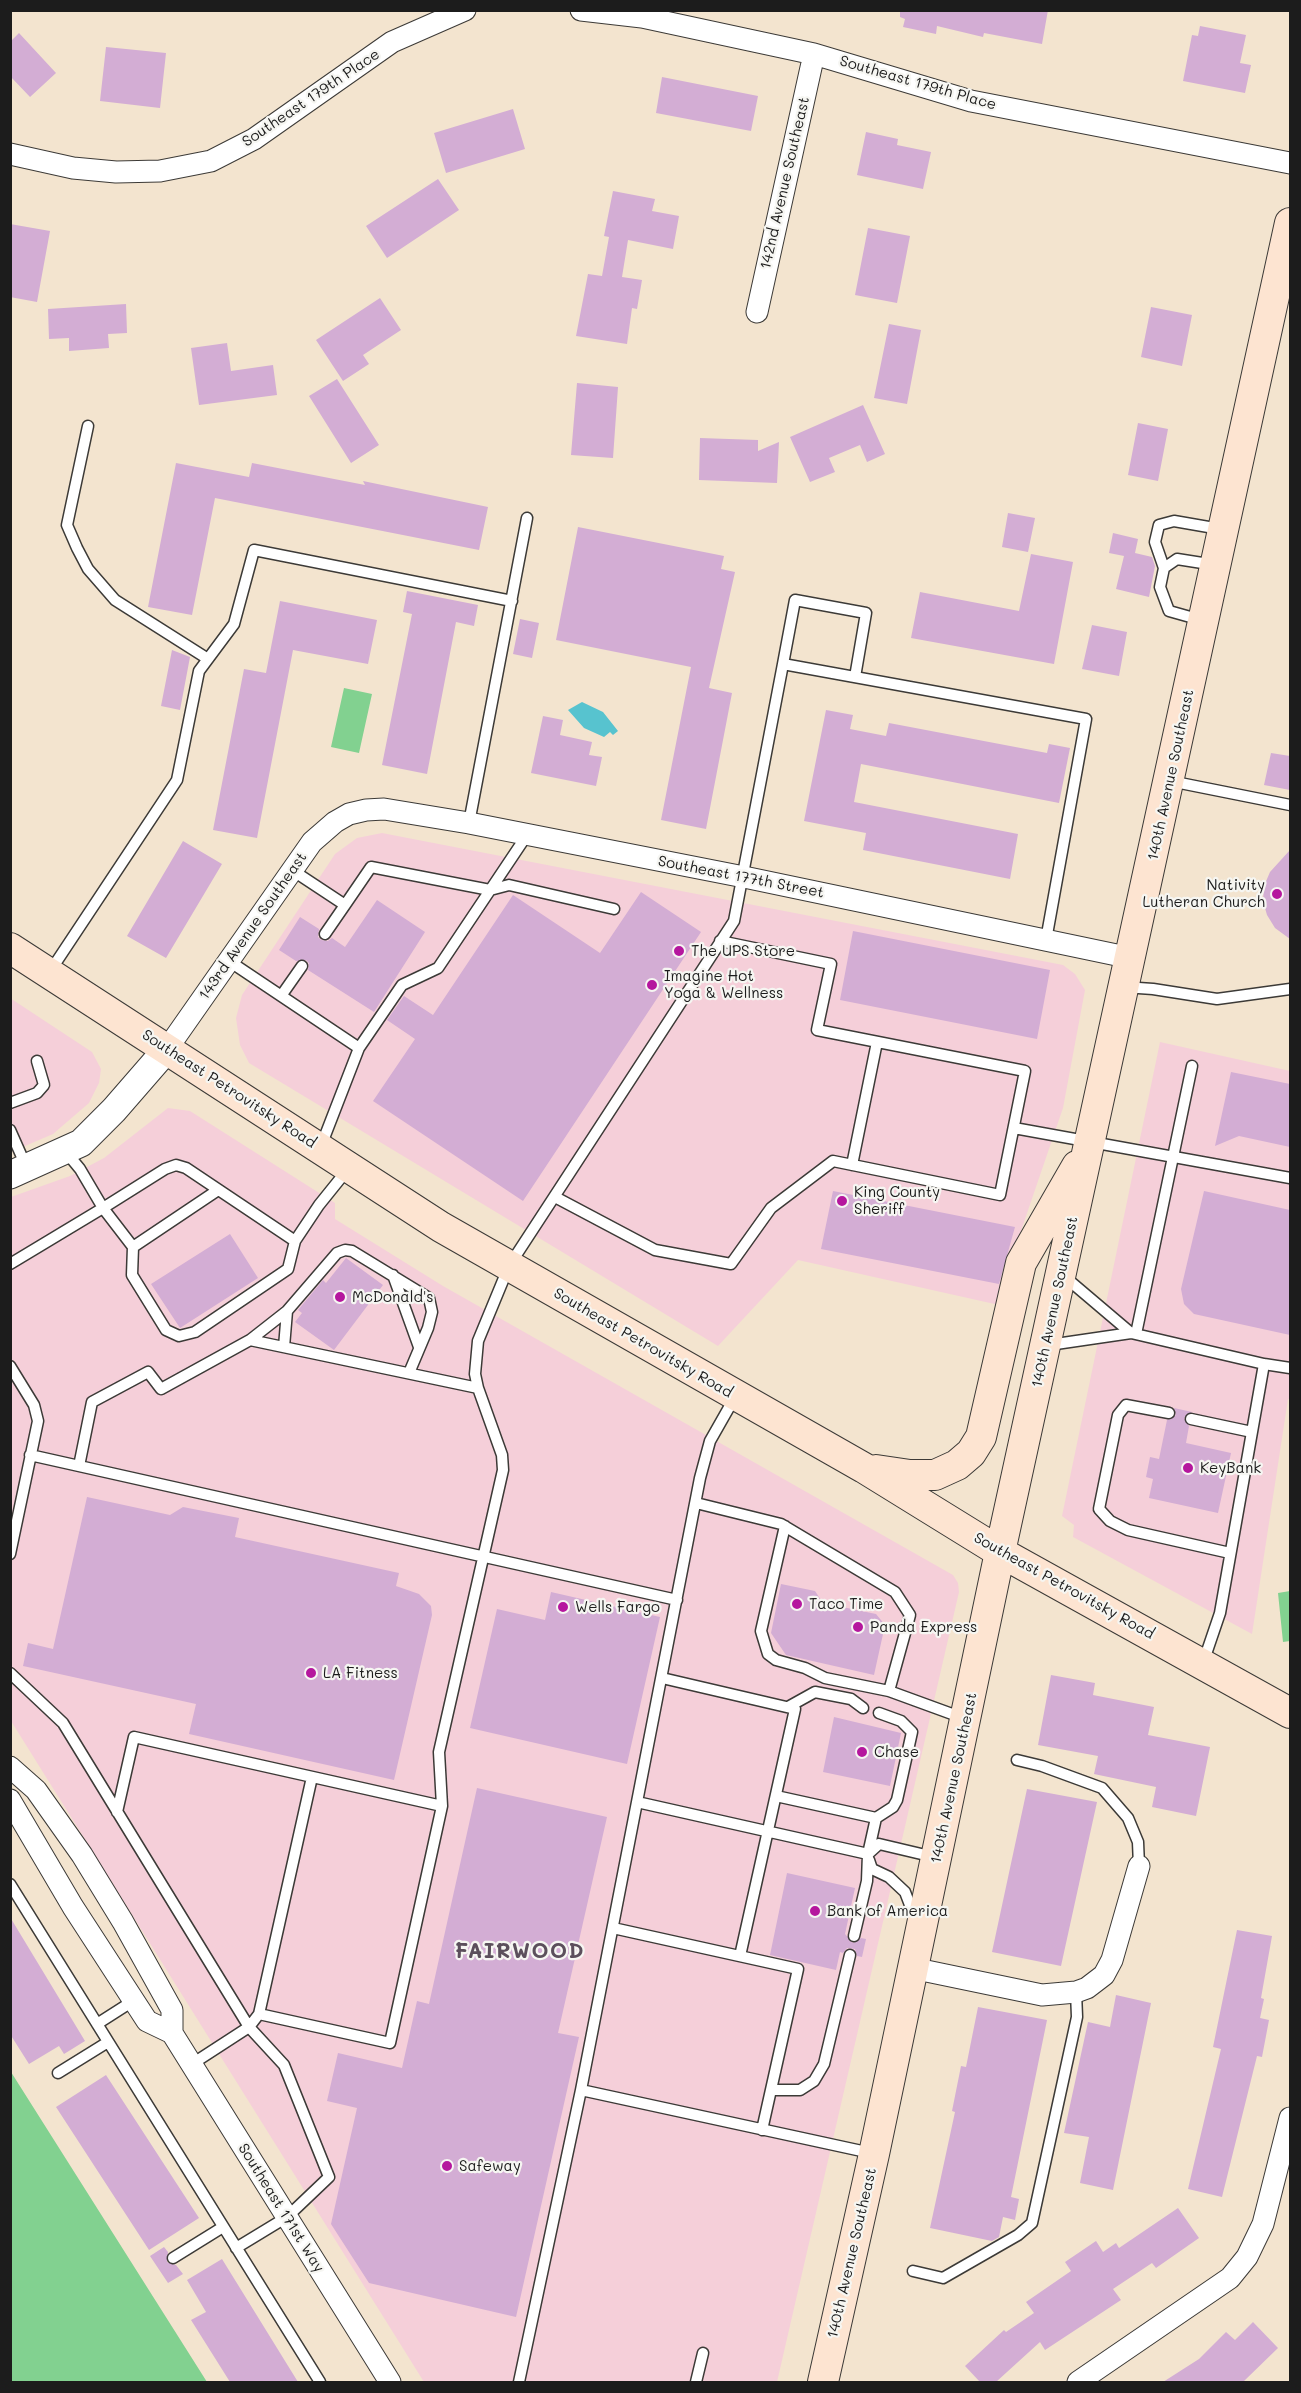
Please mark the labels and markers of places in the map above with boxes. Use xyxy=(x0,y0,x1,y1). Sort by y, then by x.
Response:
place label: Nativity Lutheran Church xyxy=(1142,876,1265,911)
marker: Nativity Lutheran Church xyxy=(1270,887,1284,901)
place label: The UPS Store xyxy=(691,942,795,960)
marker: The UPS Store xyxy=(672,944,686,958)
place label: Imagine Hot Yoga & Wellness xyxy=(664,967,783,1002)
marker: Imagine Hot Yoga & Wellness xyxy=(645,978,659,992)
place label: King County Sheriff xyxy=(854,1183,940,1218)
marker: King County Sheriff xyxy=(835,1194,849,1208)
place label: McDonald's xyxy=(352,1288,434,1306)
marker: McDonald's xyxy=(333,1290,347,1304)
place label: KeyBank xyxy=(1200,1459,1261,1477)
marker: KeyBank xyxy=(1181,1461,1195,1475)
place label: Taco Time xyxy=(809,1595,883,1613)
marker: Taco Time xyxy=(790,1597,804,1611)
place label: Wells Fargo xyxy=(575,1598,660,1616)
marker: Wells Fargo xyxy=(556,1600,570,1614)
place label: Panda Express xyxy=(870,1618,977,1636)
marker: Panda Express xyxy=(851,1620,865,1634)
place label: LA Fitness xyxy=(323,1664,398,1682)
marker: LA Fitness xyxy=(304,1666,318,1680)
place label: Chase xyxy=(874,1743,919,1761)
marker: Chase xyxy=(855,1745,869,1759)
place label: Bank of America xyxy=(827,1902,948,1920)
marker: Bank of America xyxy=(808,1904,822,1918)
place label: Safeway xyxy=(459,2157,521,2175)
marker: Safeway xyxy=(440,2159,454,2173)

